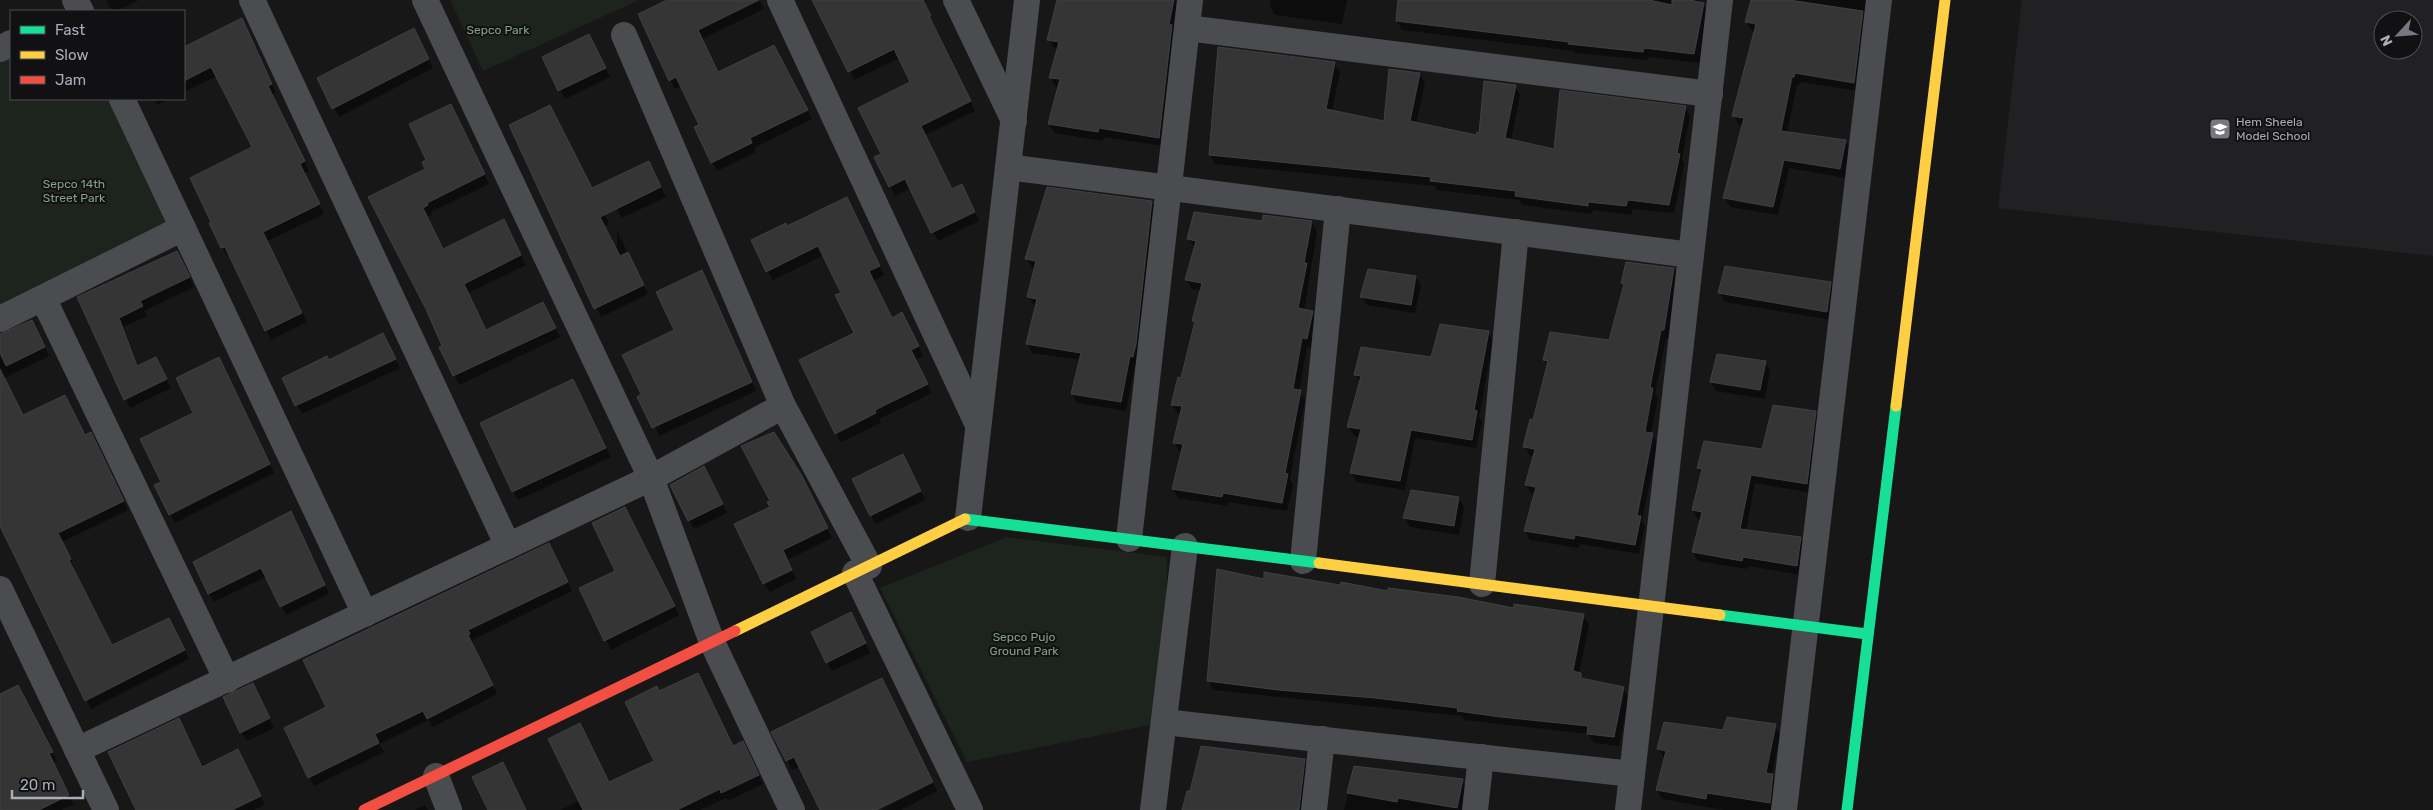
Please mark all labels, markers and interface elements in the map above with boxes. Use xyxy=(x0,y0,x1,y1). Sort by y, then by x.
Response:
legend xyxy=(10,10,185,100)
north arrow xyxy=(2373,10,2423,60)
text: Fast xyxy=(55,21,85,39)
park label: Sepco Park xyxy=(467,23,530,37)
text: N xyxy=(2377,32,2397,49)
text: Slow xyxy=(55,46,88,64)
text: Jam xyxy=(55,71,86,89)
place label: Hem Sheela Model School xyxy=(2236,115,2310,143)
school or university icon: Hem Sheela Model School xyxy=(2208,117,2232,141)
park label: Sepco 14th Street Park xyxy=(43,177,106,205)
park label: Sepco Pujo Ground Park xyxy=(989,630,1059,658)
scale bar xyxy=(12,768,84,800)
text: 20 m xyxy=(20,776,55,794)

